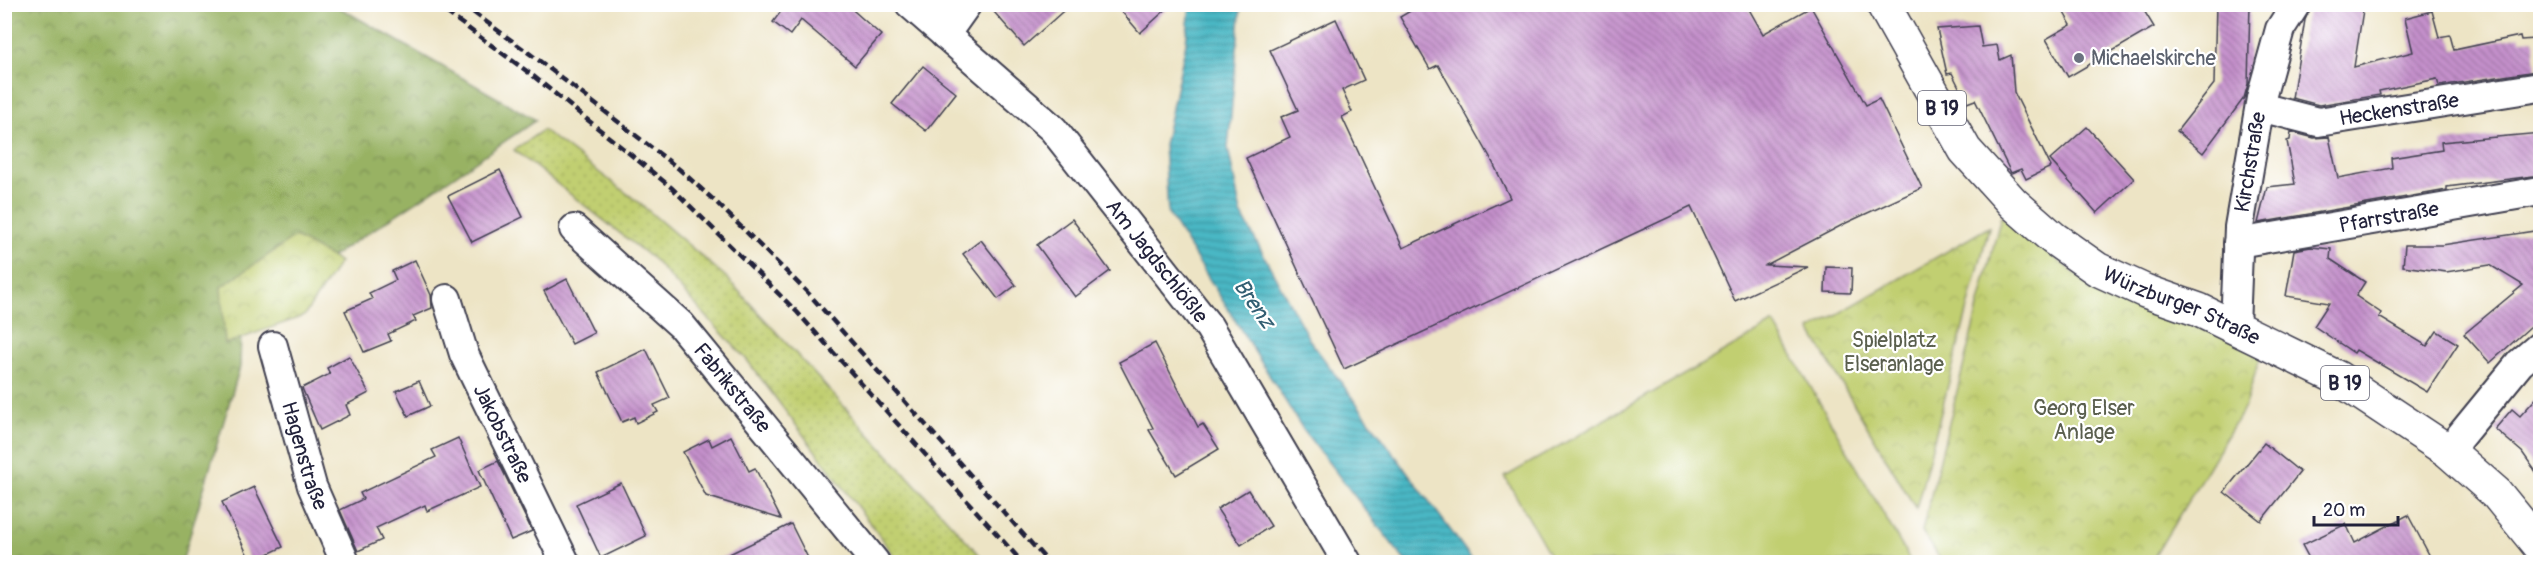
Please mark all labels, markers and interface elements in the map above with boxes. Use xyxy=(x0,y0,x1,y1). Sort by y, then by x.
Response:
place label: Michaelskirche xyxy=(2091,45,2216,72)
marker: Michaelskirche xyxy=(2072,51,2086,65)
street label: Heckenstraße xyxy=(2338,87,2461,132)
road number: B 19 xyxy=(1918,91,1966,125)
street label: Kirchstraße xyxy=(2229,109,2273,214)
street label: Am Jagdschlößle xyxy=(1099,194,1214,329)
street label: Pfarrstraße xyxy=(2337,196,2442,239)
street label: Würzburger Straße xyxy=(2098,260,2265,352)
water label: Brenz xyxy=(1227,273,1283,336)
park label: Spielplatz Elseranlage xyxy=(1844,327,1945,378)
street label: Fabrikstraße xyxy=(687,338,777,439)
road number: B 19 xyxy=(2321,366,2369,400)
street label: Jakobstraße xyxy=(467,380,538,488)
park label: Georg Elser Anlage xyxy=(2033,395,2135,446)
street label: Hagenstraße xyxy=(275,398,334,515)
scale bar xyxy=(2314,489,2398,527)
text: 20 m xyxy=(2323,499,2365,522)

